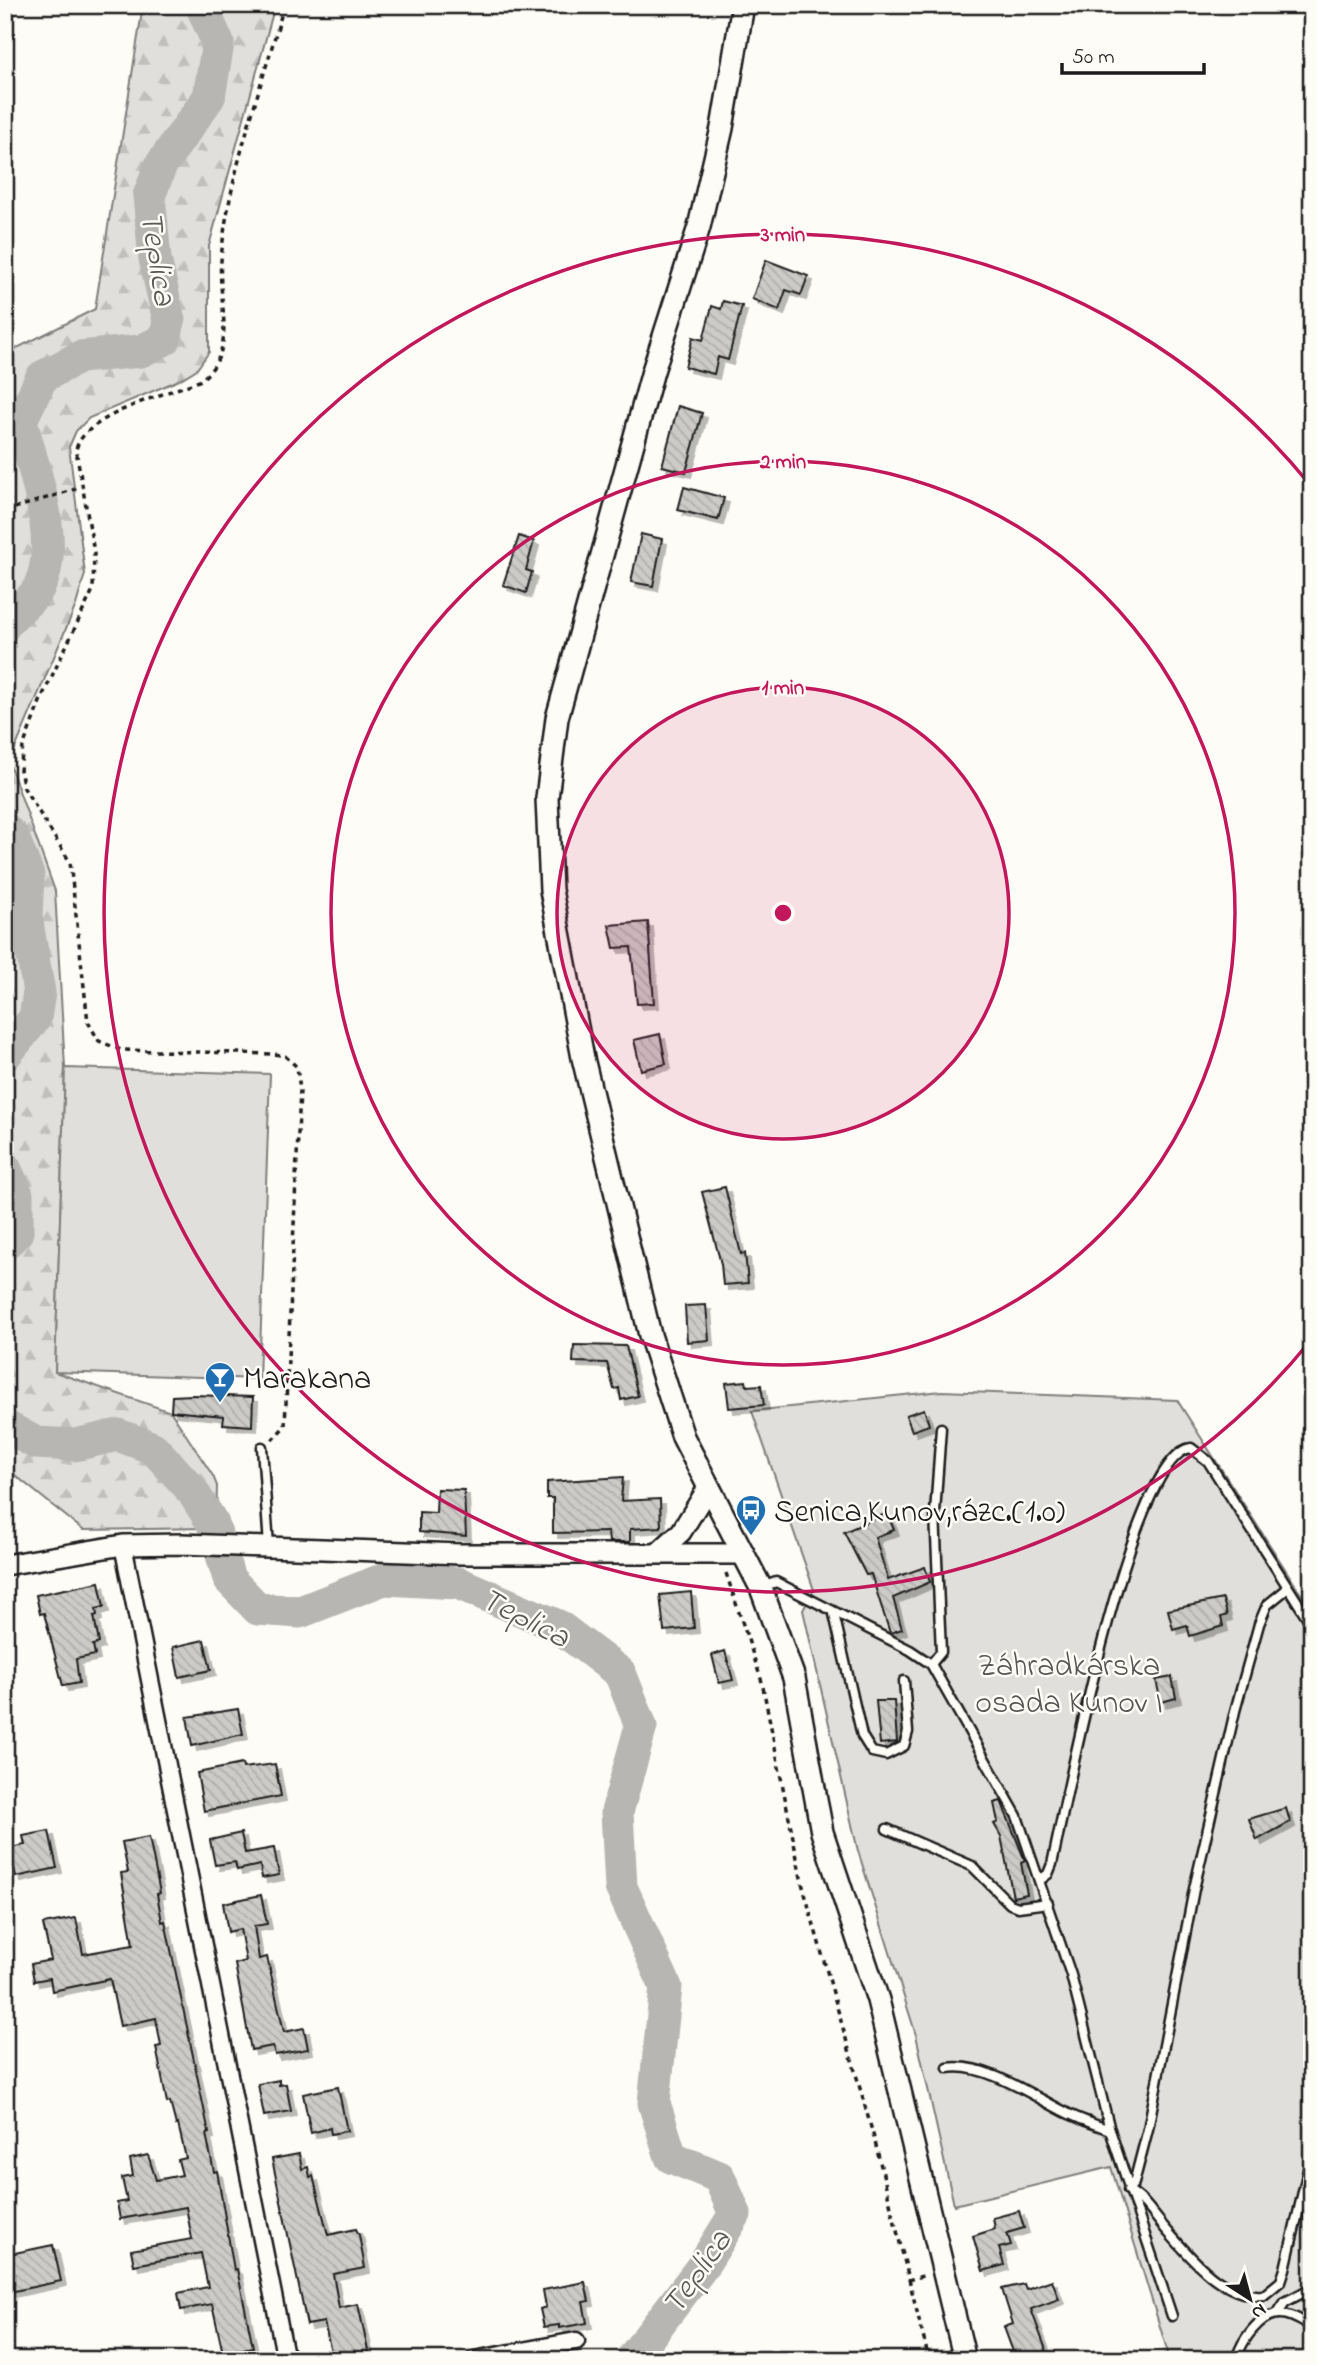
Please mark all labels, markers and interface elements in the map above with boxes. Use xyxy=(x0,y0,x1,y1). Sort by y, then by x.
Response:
scale bar xyxy=(1062,32,1203,76)
text: 50 m xyxy=(1072,43,1115,73)
water label: Teplica xyxy=(125,208,187,310)
text: 3 min xyxy=(760,221,805,251)
text: 2 min xyxy=(759,448,806,478)
text: 1 min xyxy=(762,674,804,704)
centre of rings xyxy=(771,901,795,925)
place label: Marakana xyxy=(243,1357,371,1404)
bar icon: Marakana xyxy=(203,1360,237,1404)
place label: Senica,Kunov,rázc.(1.0) xyxy=(774,1490,1065,1537)
bus stop icon: Senica,Kunov,rázc.(1.0) xyxy=(734,1493,768,1537)
water label: Teplica xyxy=(471,1577,578,1663)
park label: Záhradkárska osada Kunov I xyxy=(975,1644,1163,1728)
water label: Teplica xyxy=(651,2220,746,2326)
north arrow xyxy=(1216,2264,1286,2334)
text: N xyxy=(1245,2296,1272,2326)

